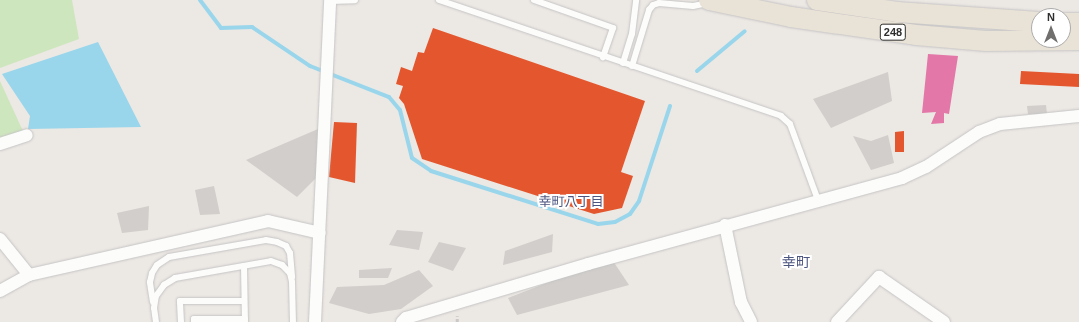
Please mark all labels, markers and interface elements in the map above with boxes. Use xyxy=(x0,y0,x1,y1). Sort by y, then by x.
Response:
north arrow xyxy=(1031,8,1071,48)
text: N xyxy=(1047,11,1055,23)
road number: 248 xyxy=(879,23,907,41)
district label: 幸町八丁目 xyxy=(539,194,603,210)
district label: 幸町 xyxy=(782,254,810,270)

